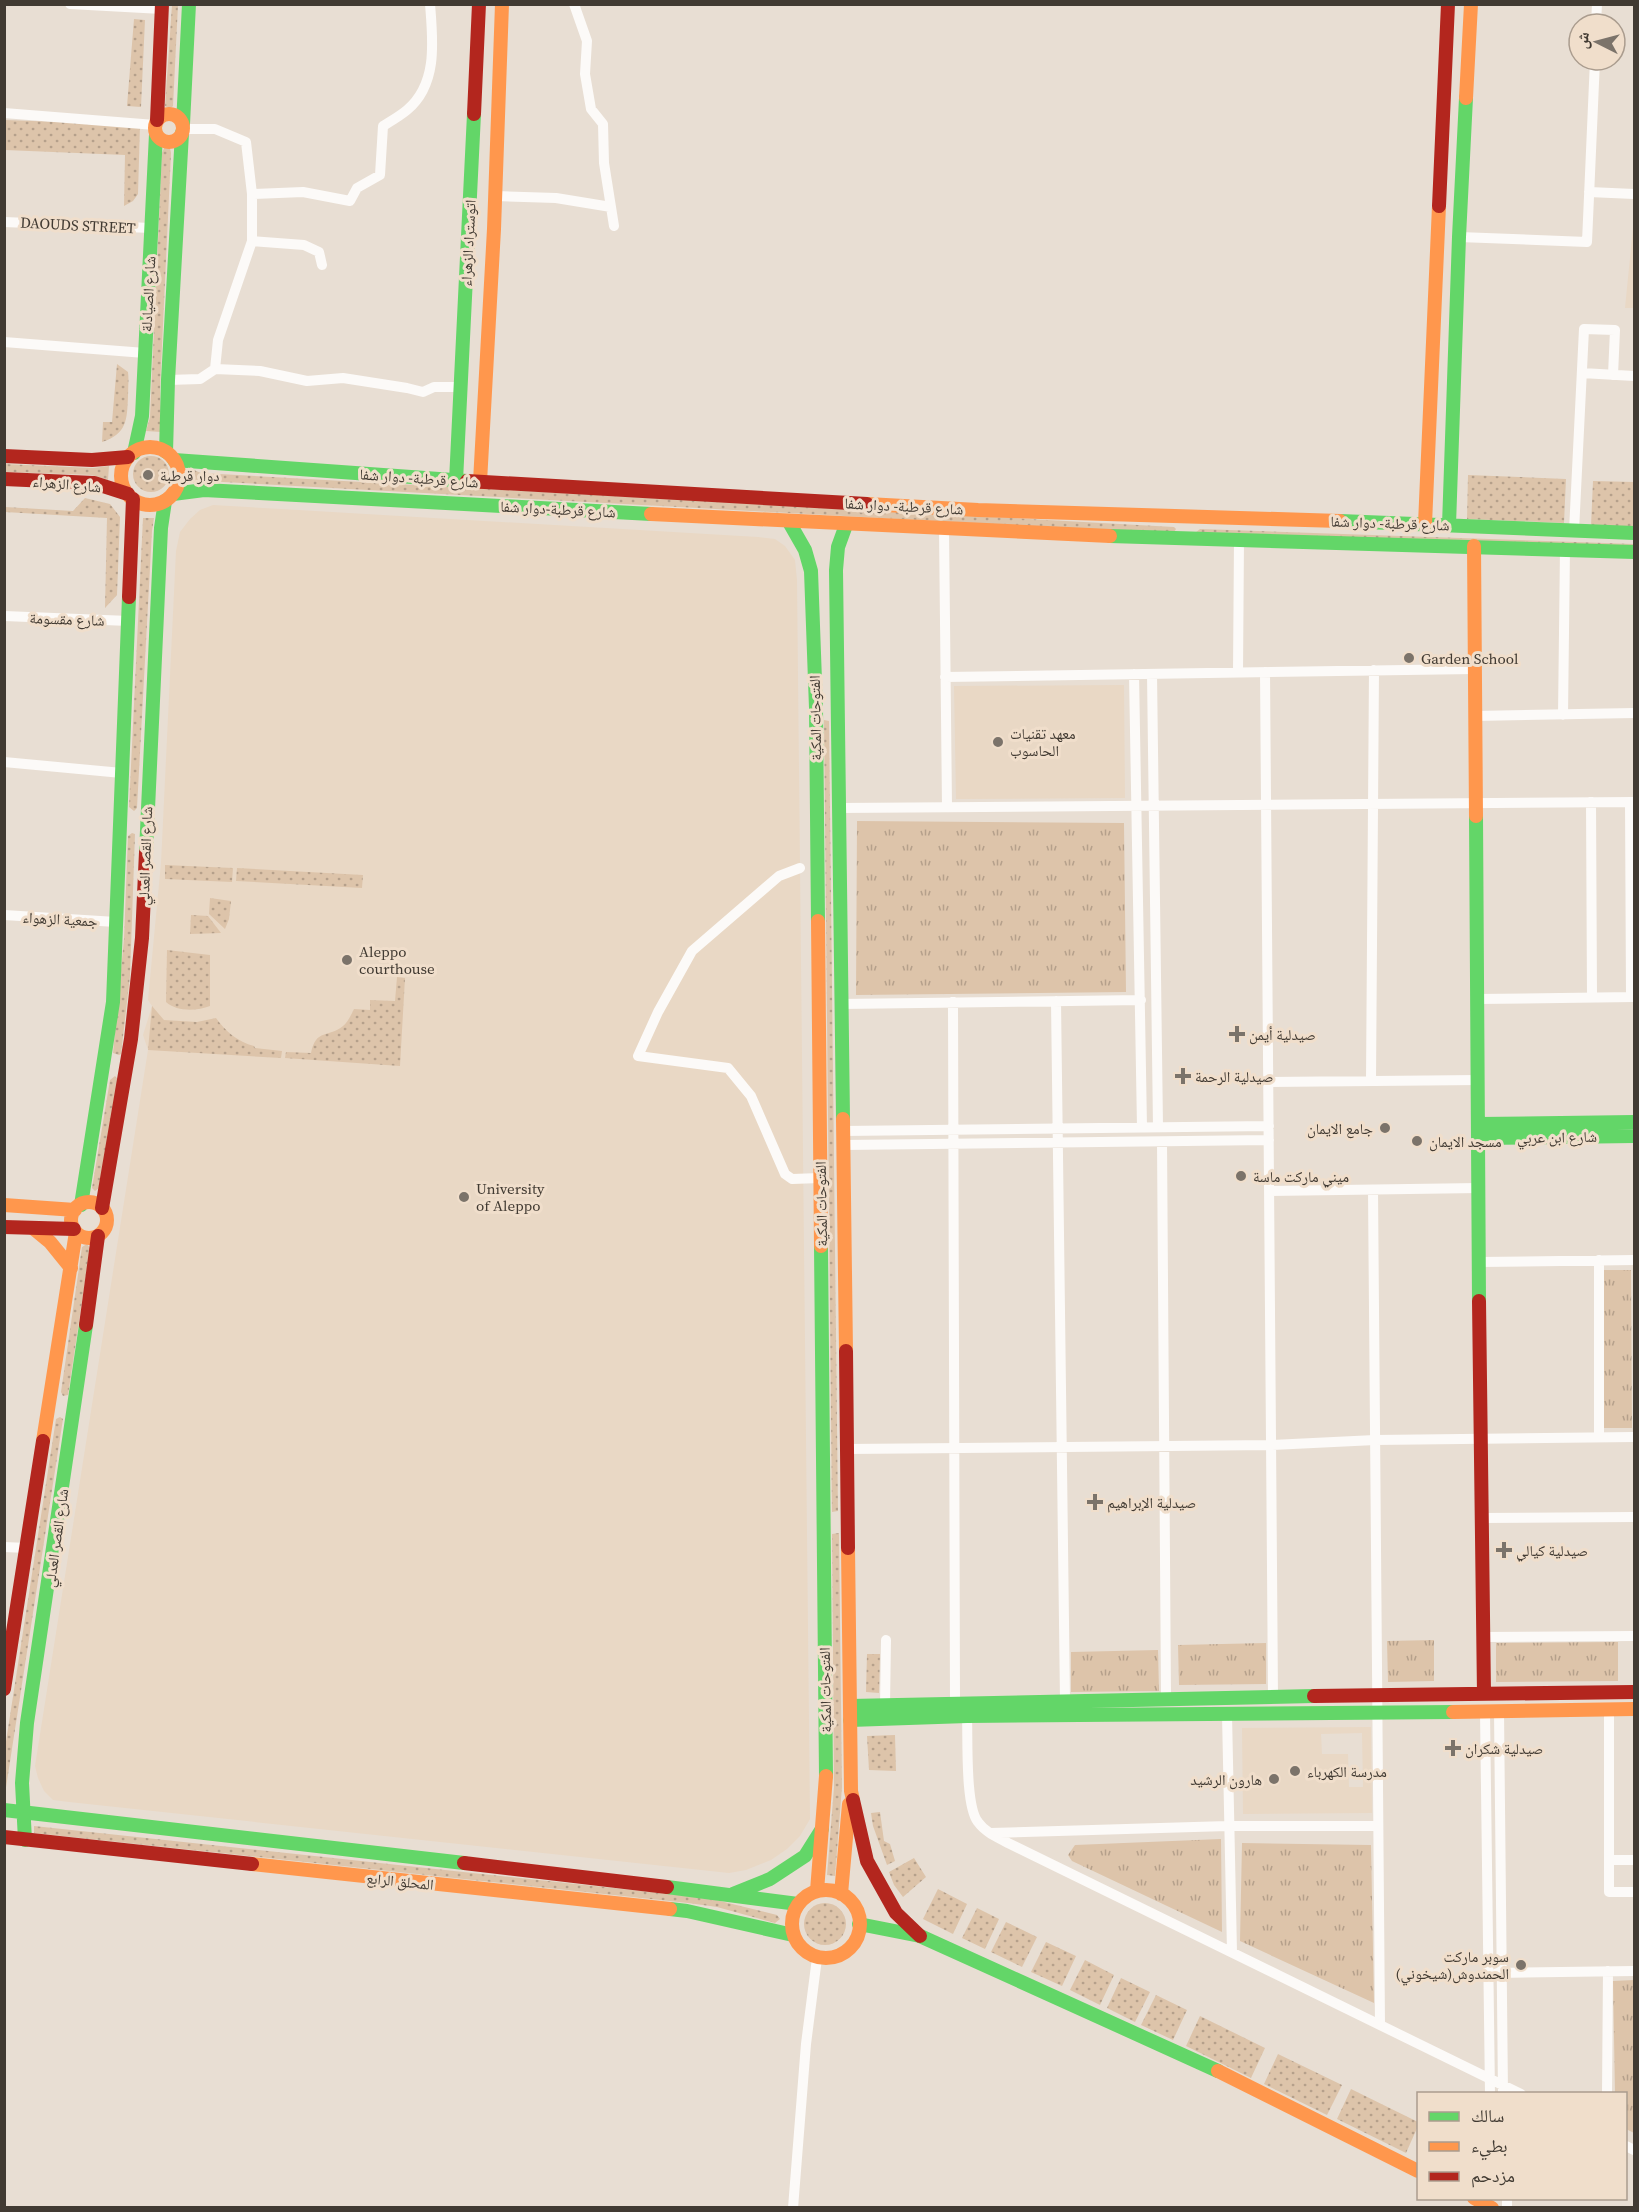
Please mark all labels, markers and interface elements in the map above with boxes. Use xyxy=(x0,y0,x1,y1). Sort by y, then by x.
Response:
north arrow xyxy=(1567,12,1627,72)
text: ش xyxy=(1570,31,1594,50)
street label: اتوستراد الزهراء xyxy=(455,199,481,287)
street label: DAOUDS STREET xyxy=(20,211,136,239)
street label: شارع الصيادلة xyxy=(136,255,160,332)
street label: شارع قرطبة- دوار شفا xyxy=(359,463,479,493)
place label: دوار قرطبة xyxy=(160,465,220,486)
marker: دوار قرطبة xyxy=(141,468,155,482)
street label: شارع الزهراء xyxy=(32,471,102,497)
street label: شارع قرطبة- دوار شفا xyxy=(844,492,964,520)
street label: شارع قرطبة-دوار شفا xyxy=(500,495,616,523)
street label: شارع قرطبة- دوار شفا xyxy=(1330,510,1450,536)
street label: شارع مقسومة xyxy=(29,607,105,631)
place label: Garden School xyxy=(1421,648,1519,669)
marker: Garden School xyxy=(1402,651,1416,665)
street label: الفتوحات المكية xyxy=(804,675,826,761)
place label: معهد تقنيات الحاسوب xyxy=(1010,723,1076,761)
marker: معهد تقنيات الحاسوب xyxy=(991,735,1005,749)
street label: شارع القصر العدلي xyxy=(133,806,159,906)
street label: جمعية الزهواء xyxy=(22,907,99,931)
place label: Aleppo courthouse xyxy=(359,941,435,979)
marker: Aleppo courthouse xyxy=(340,953,354,967)
place label: صيدلية أيمن xyxy=(1249,1024,1316,1045)
marker: صيدلية أيمن xyxy=(1230,1027,1244,1041)
place label: صيدلية الرحمة xyxy=(1195,1066,1273,1087)
marker: صيدلية الرحمة xyxy=(1176,1069,1190,1083)
place label: جامع الايمان xyxy=(1307,1118,1373,1139)
marker: جامع الايمان xyxy=(1378,1121,1392,1135)
street label: شارع ابن عربي xyxy=(1517,1126,1597,1150)
place label: مسجد الايمان xyxy=(1429,1131,1502,1152)
marker: مسجد الايمان xyxy=(1410,1134,1424,1148)
street label: الفتوحات المكية xyxy=(810,1161,832,1247)
place label: ميني ماركت ماسة xyxy=(1253,1166,1349,1188)
marker: ميني ماركت ماسة xyxy=(1234,1169,1248,1183)
place label: University of Aleppo xyxy=(476,1178,545,1216)
marker: University of Aleppo xyxy=(457,1190,471,1204)
street label: شارع القصر العدلي xyxy=(39,1487,75,1589)
place label: صيدلية الإبراهيم xyxy=(1107,1492,1196,1513)
marker: صيدلية الإبراهيم xyxy=(1088,1495,1102,1509)
place label: صيدلية كيالي xyxy=(1516,1540,1588,1562)
marker: صيدلية كيالي xyxy=(1497,1543,1511,1557)
street label: الفتوحات المكية xyxy=(814,1647,836,1733)
place label: صيدلية شكران xyxy=(1465,1738,1543,1759)
marker: صيدلية شكران xyxy=(1446,1741,1460,1755)
place label: مدرسة الكهرباء xyxy=(1307,1761,1387,1782)
marker: مدرسة الكهرباء xyxy=(1288,1764,1302,1778)
place label: هارون الرشيد xyxy=(1190,1769,1262,1790)
marker: هارون الرشيد xyxy=(1267,1772,1281,1786)
street label: المحلق الرابع xyxy=(365,1867,435,1895)
place label: سوبر ماركت الحمندوش(شيخوني) xyxy=(1395,1946,1509,1985)
marker: سوبر ماركت الحمندوش(شيخوني) xyxy=(1514,1958,1528,1972)
legend xyxy=(1417,2092,1627,2200)
text: سالك xyxy=(1471,2103,1504,2128)
text: بطيء xyxy=(1471,2133,1508,2161)
text: مزدحم xyxy=(1471,2163,1515,2188)

